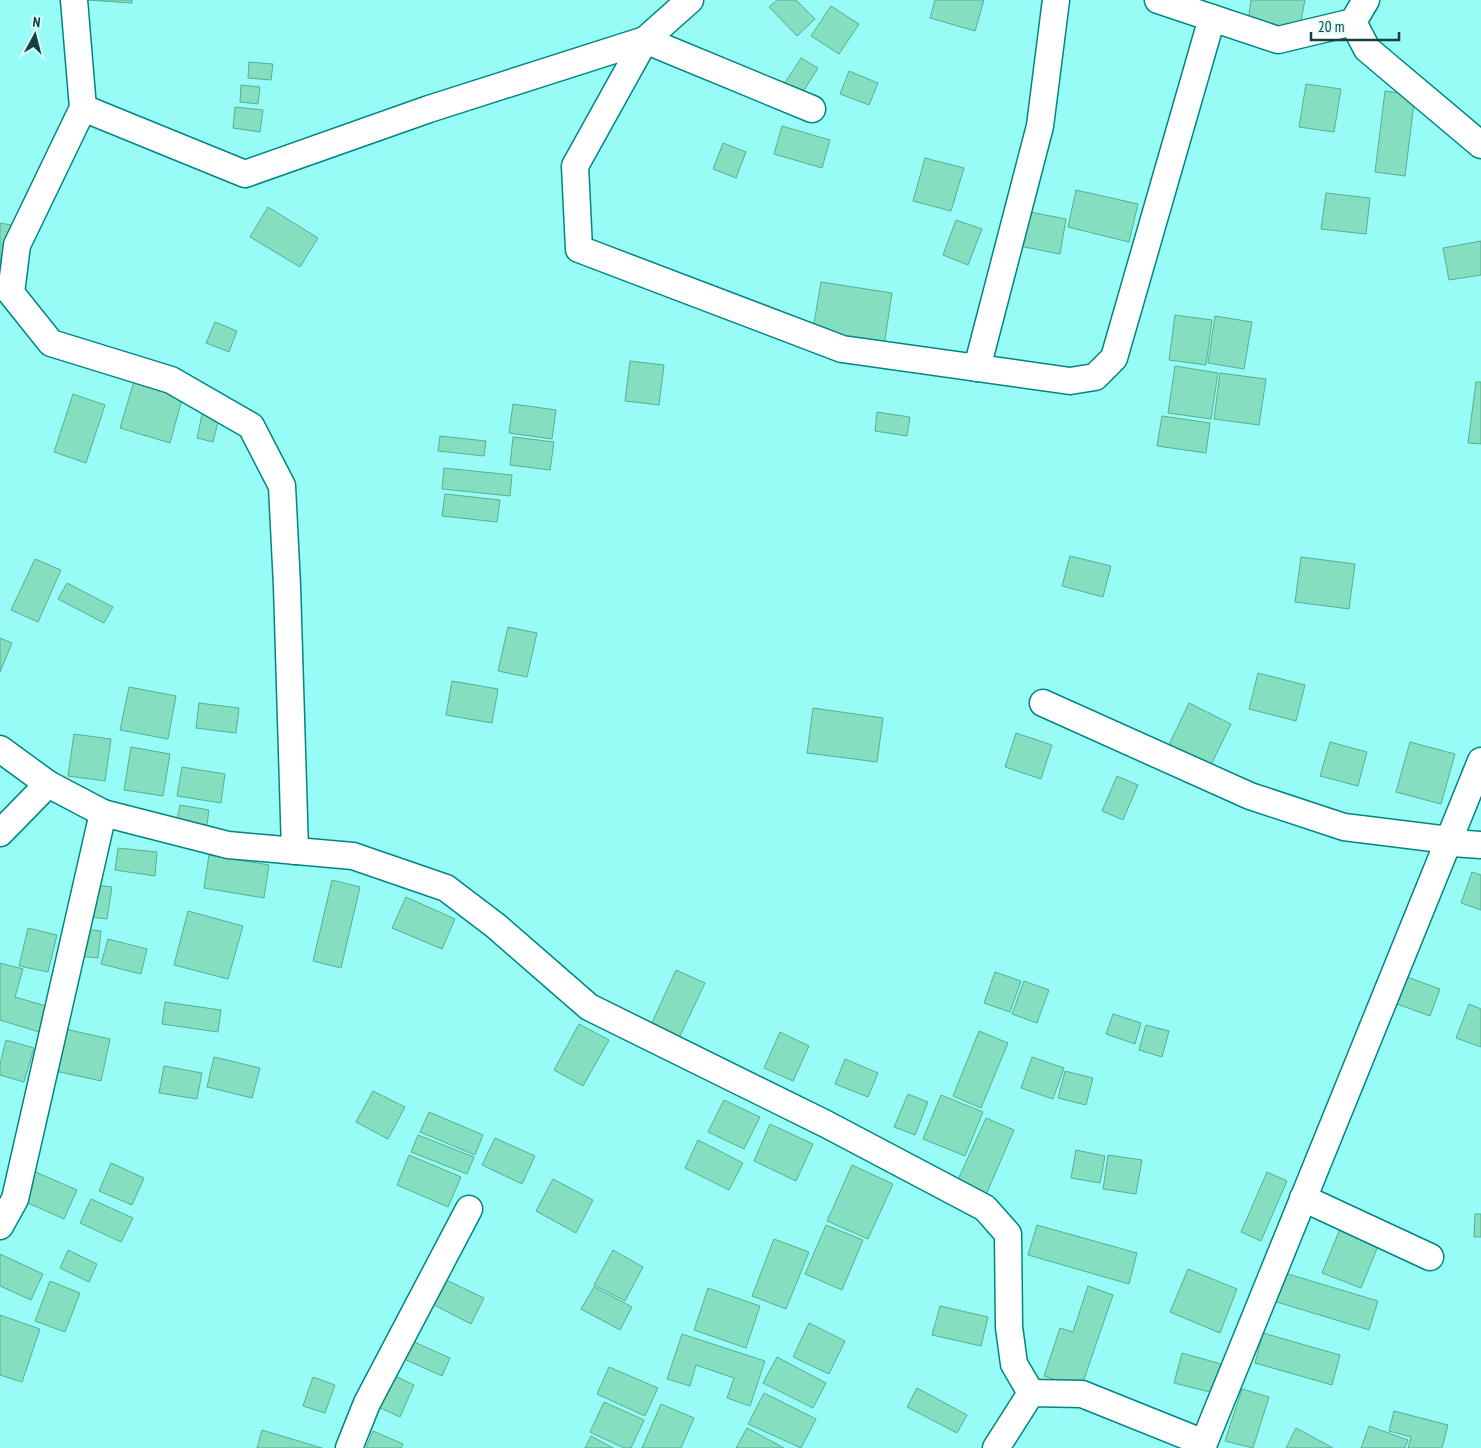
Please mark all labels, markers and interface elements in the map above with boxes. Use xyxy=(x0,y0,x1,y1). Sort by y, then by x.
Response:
north arrow xyxy=(10,10,60,60)
scale bar xyxy=(1311,10,1398,42)
text: N xyxy=(32,13,41,31)
text: 20 m xyxy=(1318,17,1344,36)

